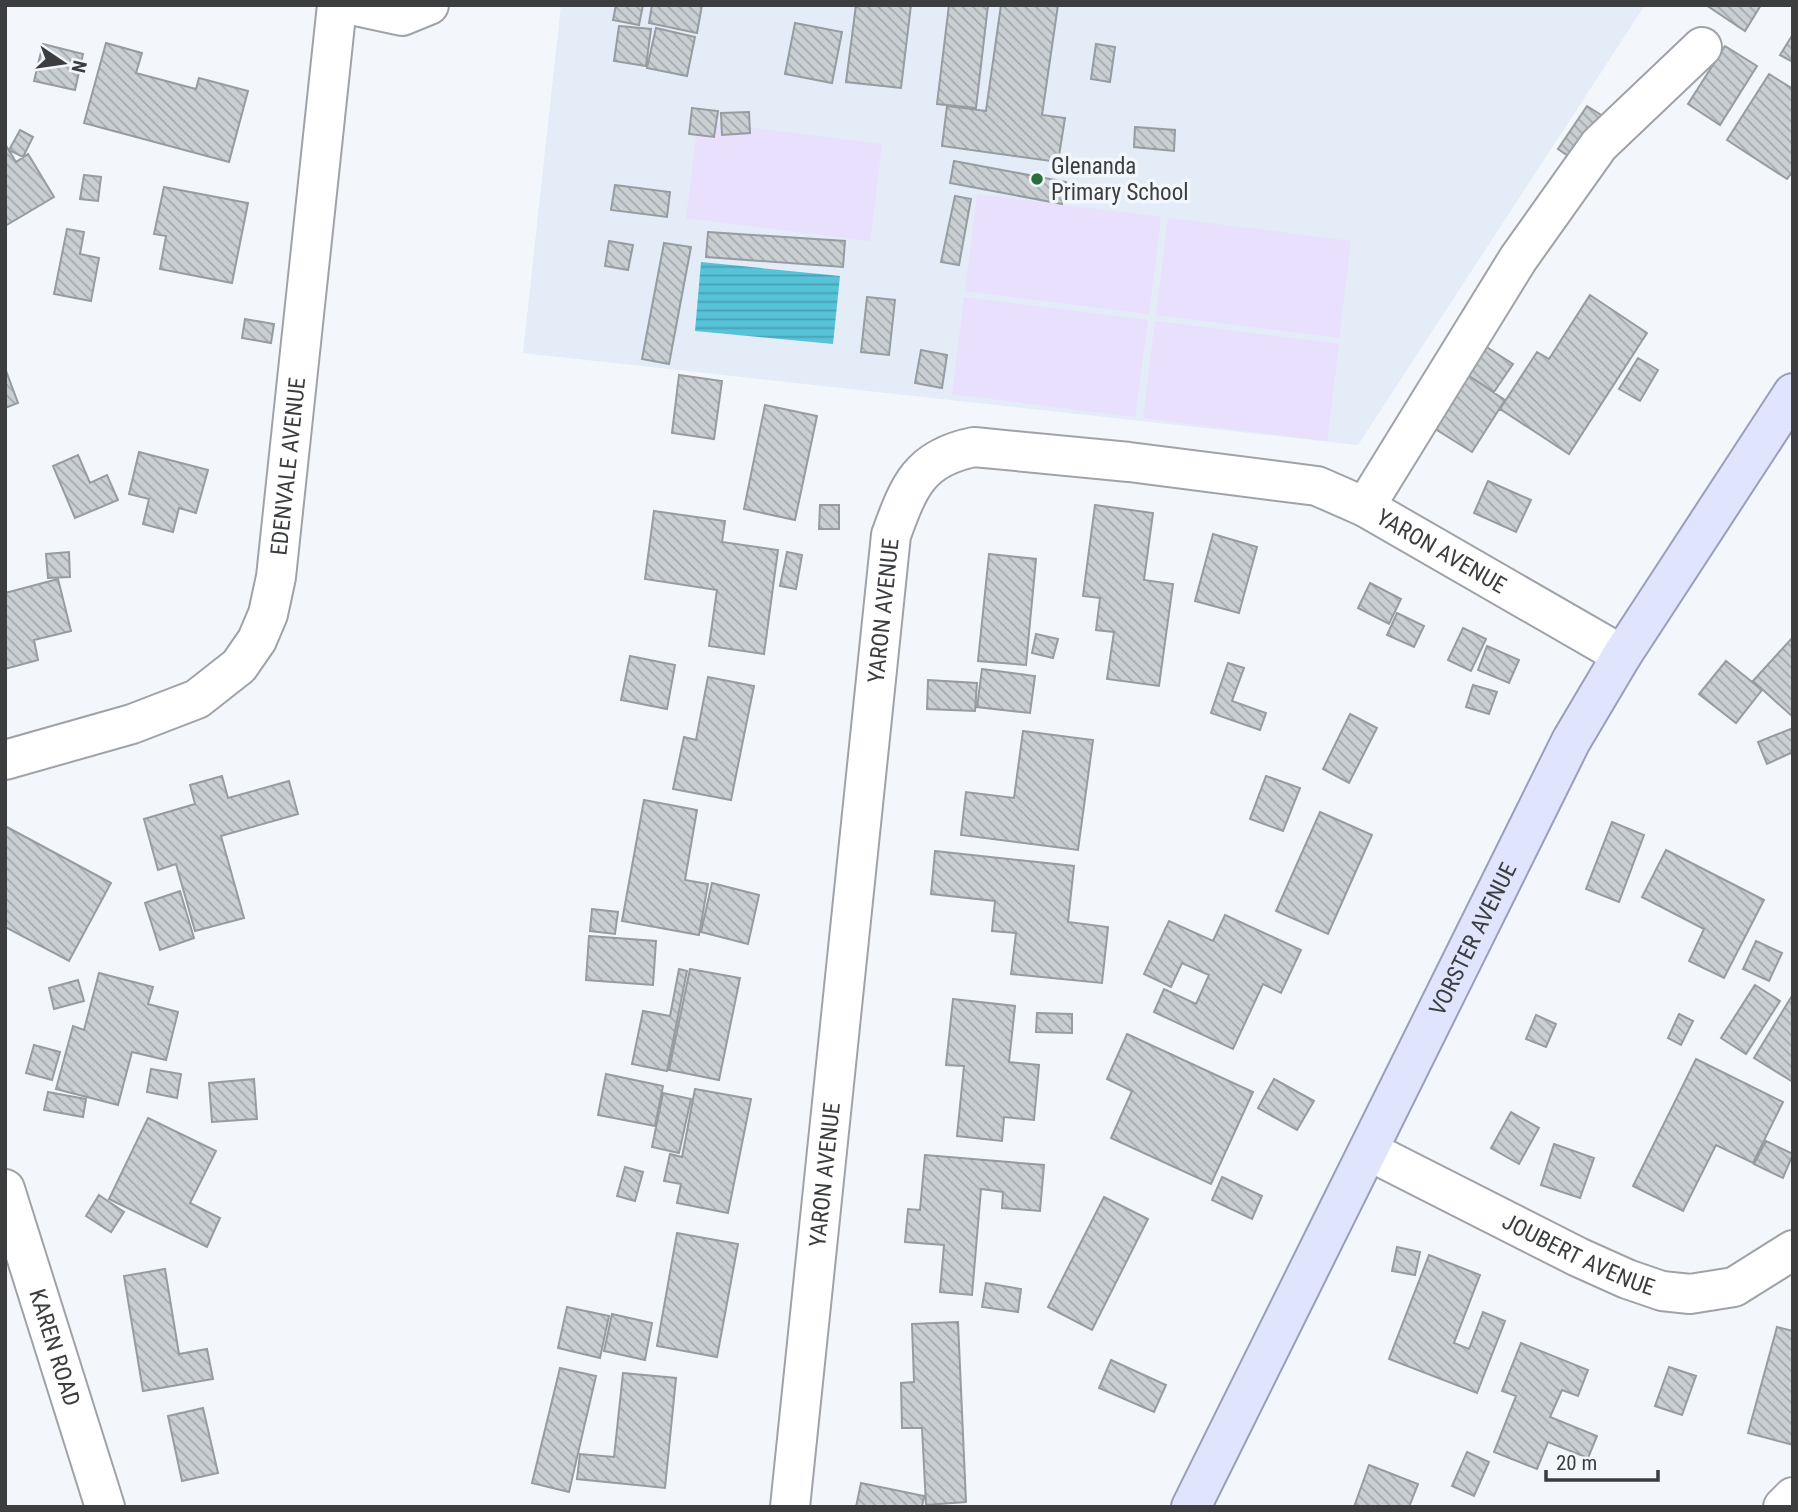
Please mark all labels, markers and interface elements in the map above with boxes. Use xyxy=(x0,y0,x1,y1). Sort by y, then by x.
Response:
north arrow xyxy=(28,28,98,98)
text: N xyxy=(67,58,92,75)
place label: Glenanda Primary School xyxy=(1051,153,1188,206)
marker: Glenanda Primary School xyxy=(1029,171,1045,187)
street label: EDENVALE AVENUE xyxy=(265,376,311,557)
street label: YARON AVENUE xyxy=(1372,504,1511,599)
street label: YARON AVENUE xyxy=(863,537,905,684)
street label: VORSTER AVENUE xyxy=(1424,859,1522,1020)
street label: YARON AVENUE xyxy=(804,1101,846,1248)
street label: JOUBERT AVENUE xyxy=(1498,1208,1658,1302)
street label: KAREN ROAD xyxy=(23,1286,85,1409)
scale bar xyxy=(1546,1438,1658,1482)
text: 20 m xyxy=(1556,1451,1597,1475)

